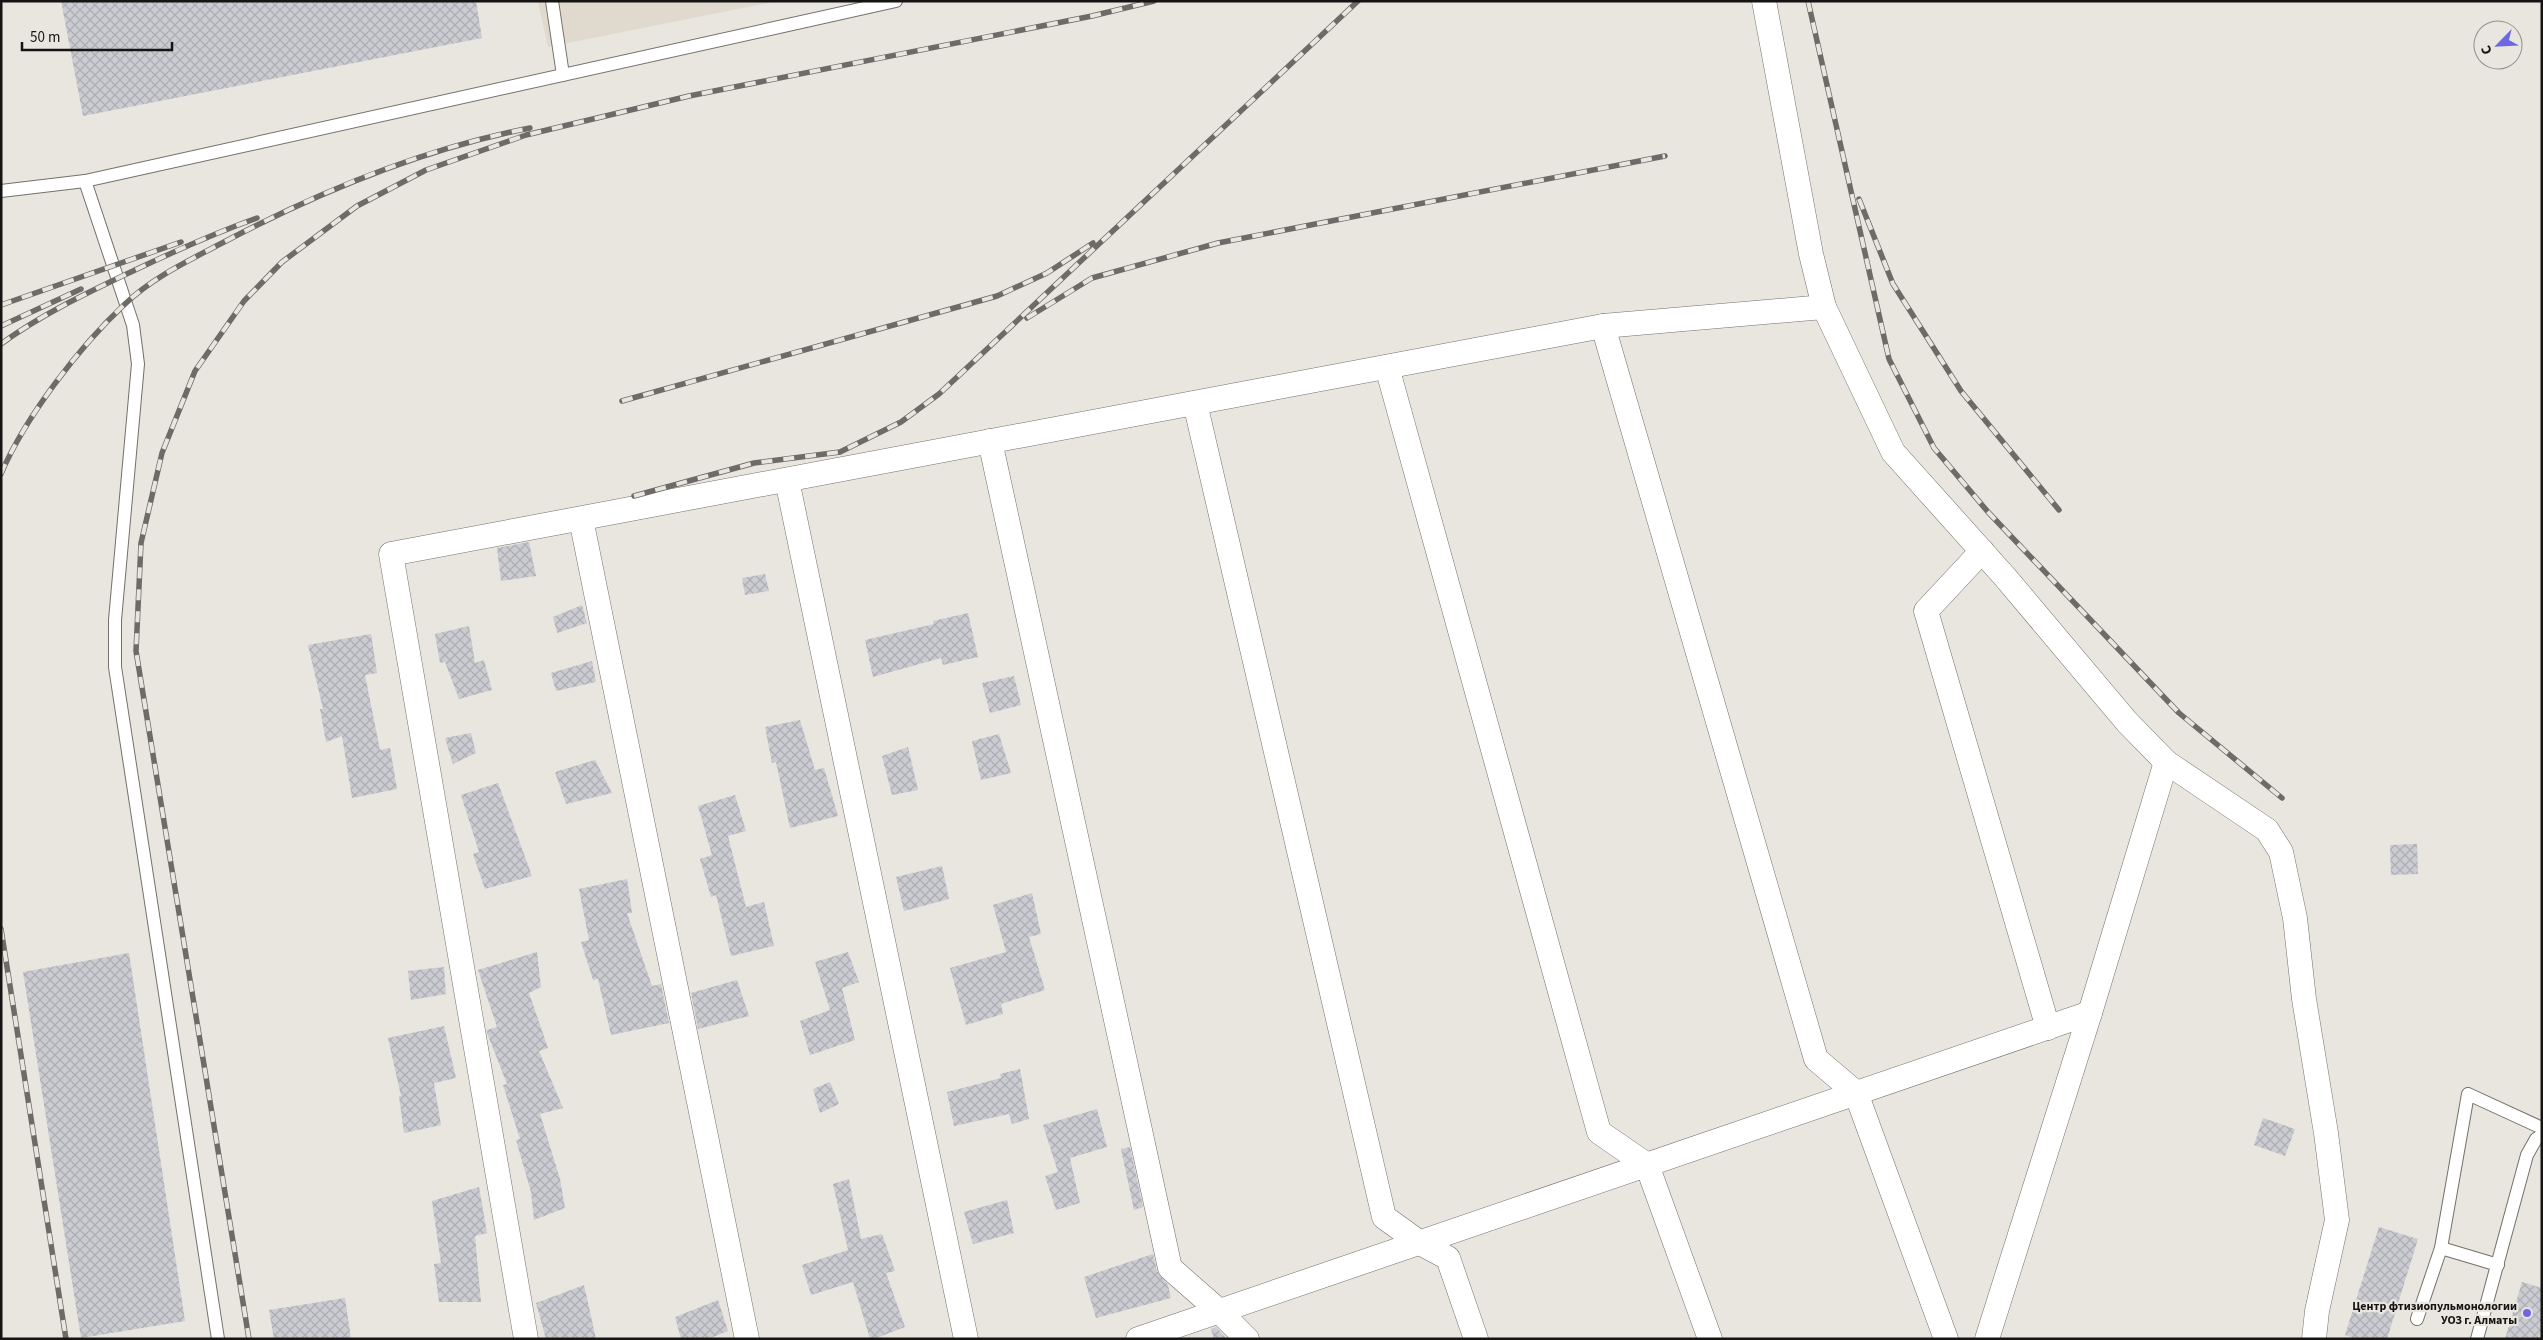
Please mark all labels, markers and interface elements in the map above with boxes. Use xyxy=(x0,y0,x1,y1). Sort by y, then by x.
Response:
scale bar xyxy=(22,20,172,52)
north arrow xyxy=(2473,20,2523,70)
text: 50 m xyxy=(30,27,60,48)
text: С xyxy=(2476,42,2498,58)
place label: Центр фтизиопульмонологии УОЗ г. Алматы xyxy=(2352,1298,2517,1329)
marker: Центр фтизиопульмонологии УОЗ г. Алматы xyxy=(2521,1307,2533,1319)

